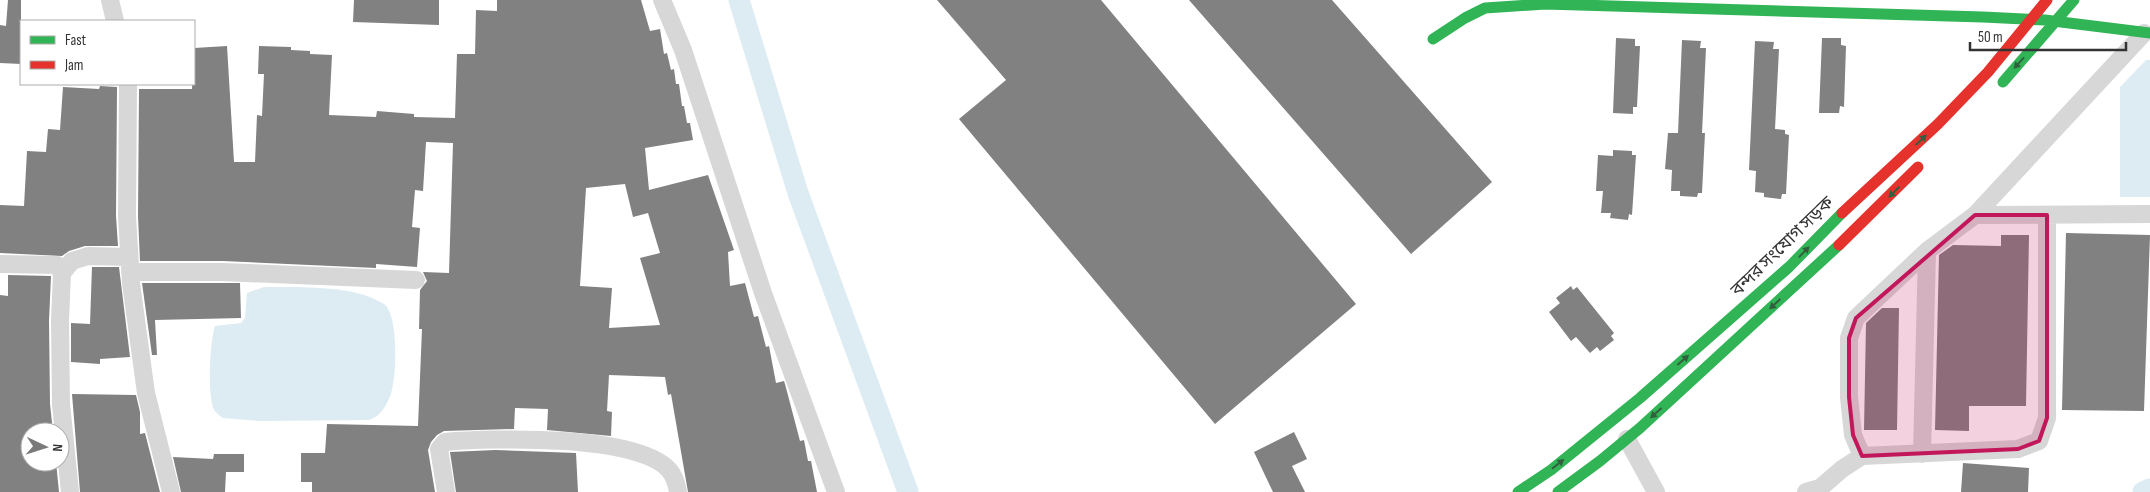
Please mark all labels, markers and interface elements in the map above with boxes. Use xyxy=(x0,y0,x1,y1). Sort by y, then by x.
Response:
legend xyxy=(20,20,195,85)
scale bar xyxy=(1970,20,2126,52)
text: 50 m xyxy=(1978,28,2003,47)
text: Fast xyxy=(65,31,87,50)
text: Jam xyxy=(64,56,83,75)
one-way arrow xyxy=(2014,57,2025,70)
one-way arrow xyxy=(1915,134,1927,146)
one-way arrow xyxy=(1888,186,1900,198)
street label: বন্দর সংযোগ সড়ক xyxy=(1726,192,1838,301)
one-way arrow xyxy=(1798,246,1810,258)
one-way arrow xyxy=(1770,298,1782,310)
one-way arrow xyxy=(1677,355,1689,366)
one-way arrow xyxy=(1649,408,1662,419)
north arrow xyxy=(20,422,70,472)
text: N xyxy=(49,444,66,452)
one-way arrow xyxy=(1551,459,1564,470)

